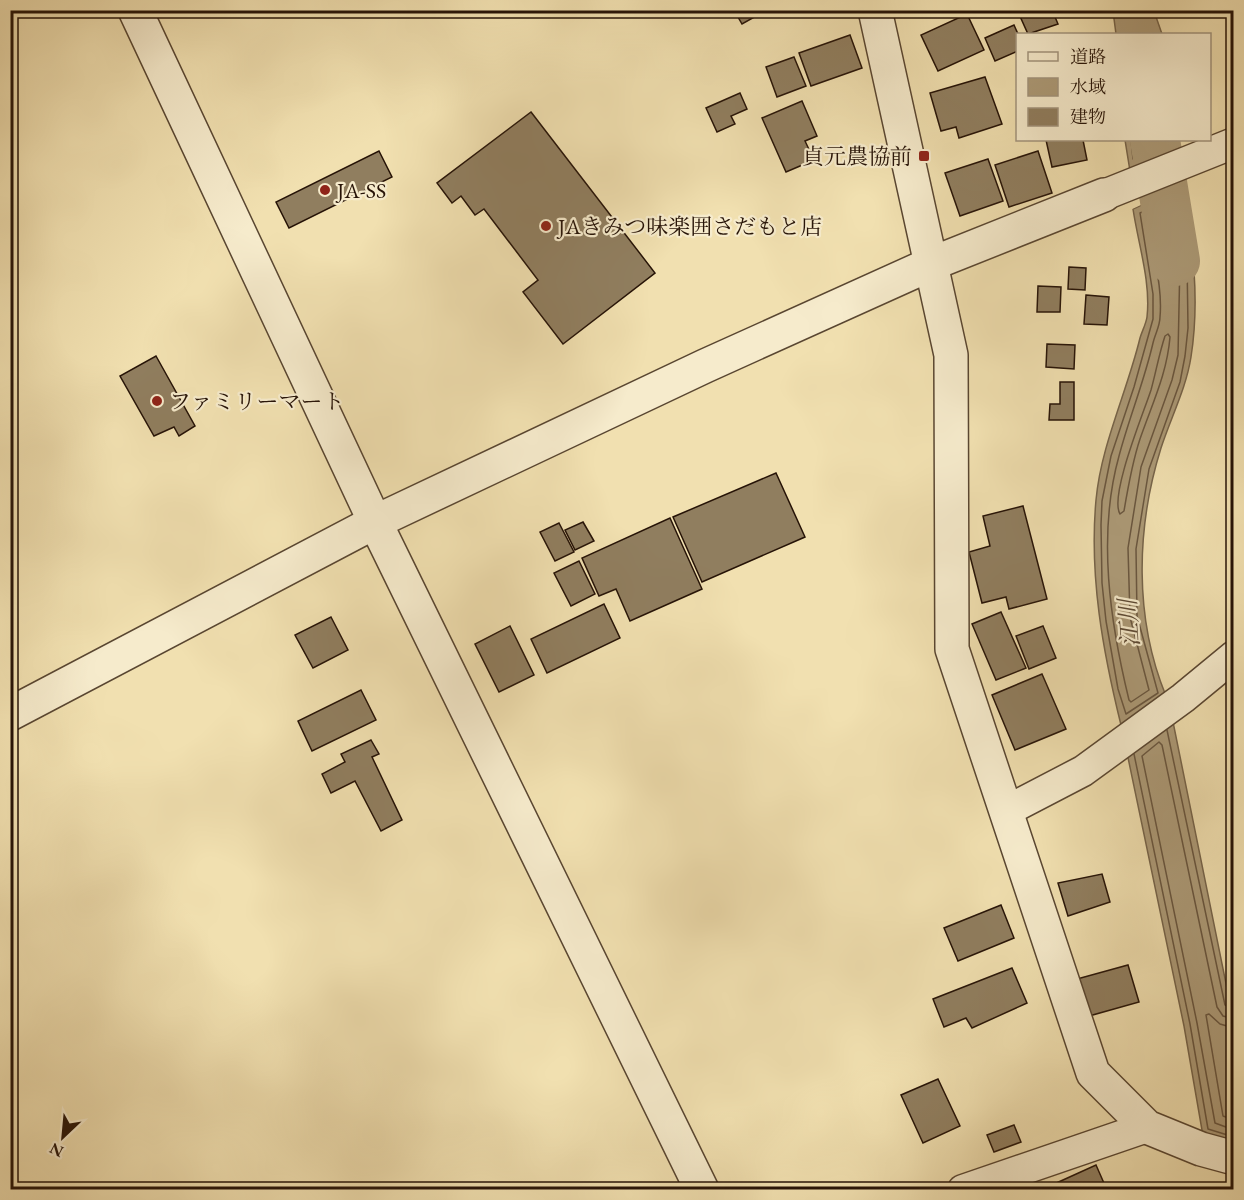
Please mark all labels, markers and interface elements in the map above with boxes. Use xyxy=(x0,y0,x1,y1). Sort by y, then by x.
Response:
legend xyxy=(1016,33,1211,141)
text: 道路 xyxy=(1070,45,1106,68)
text: 水域 xyxy=(1070,75,1106,98)
text: 建物 xyxy=(1070,105,1106,128)
place label: 貞元農協前 xyxy=(802,142,912,171)
marker: 貞元農協前 xyxy=(917,149,931,163)
place label: JA-SS xyxy=(335,176,386,205)
marker: JA-SS xyxy=(318,183,332,197)
place label: JAきみつ味楽囲さだもと店 xyxy=(556,212,822,241)
marker: JAきみつ味楽囲さだもと店 xyxy=(539,219,553,233)
place label: ファミリーマート xyxy=(169,387,345,416)
marker: ファミリーマート xyxy=(150,394,164,408)
water label: 江川 xyxy=(1111,595,1146,648)
north arrow xyxy=(33,1107,93,1167)
text: N xyxy=(46,1138,67,1162)

